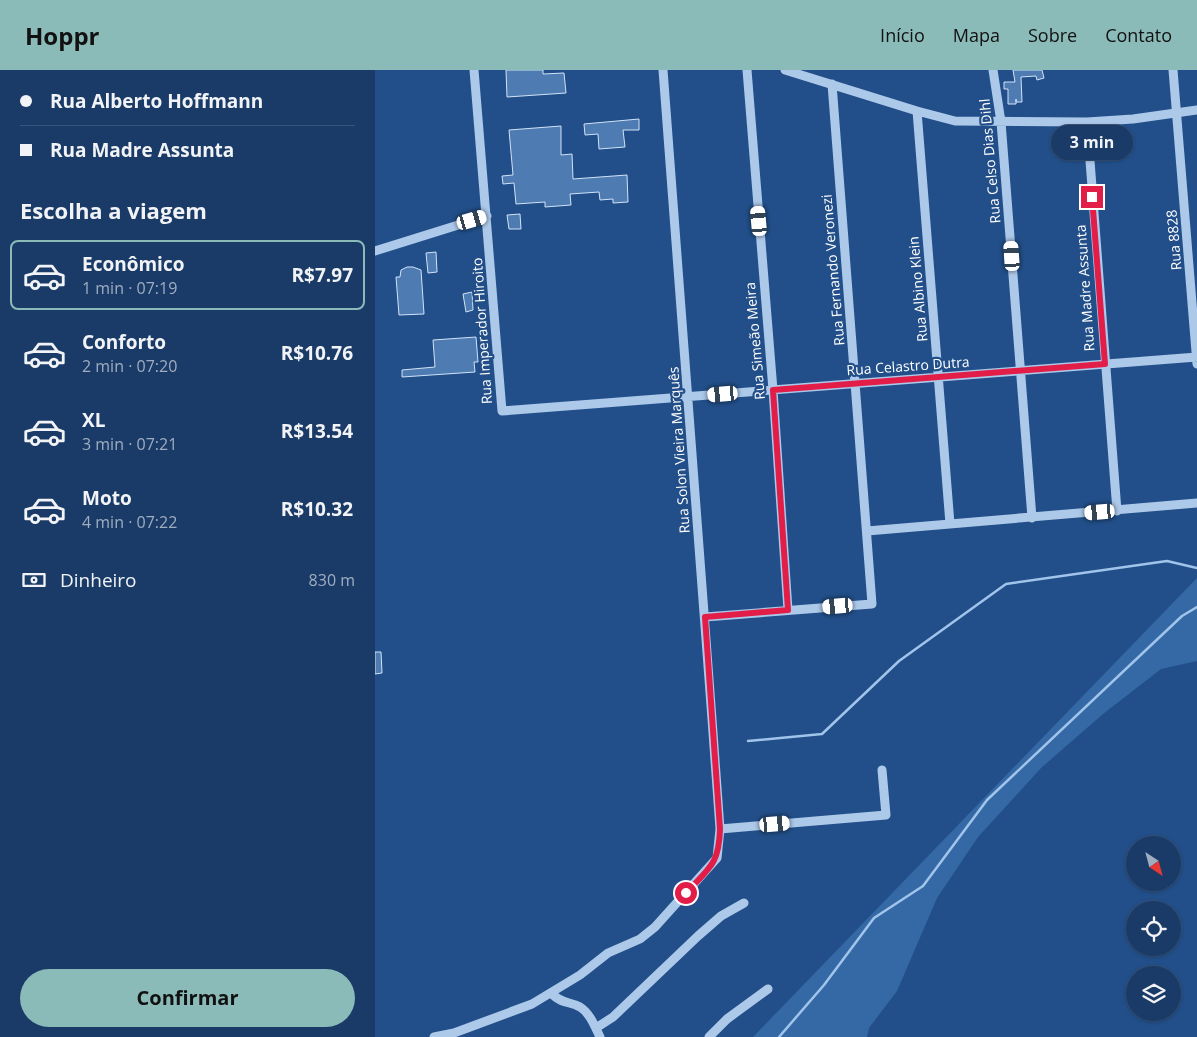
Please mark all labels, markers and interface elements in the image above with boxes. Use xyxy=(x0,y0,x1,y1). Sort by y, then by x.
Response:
text: Hoppr xyxy=(25,19,100,52)
text: Início xyxy=(880,23,925,47)
text: Mapa xyxy=(953,23,1000,47)
text: Sobre xyxy=(1028,23,1077,47)
text: Contato xyxy=(1105,23,1172,47)
text: Rua Alberto Hoffmann xyxy=(50,88,263,114)
street label: Rua Celso Dias Dihl xyxy=(975,98,1004,224)
callout: 3 min xyxy=(1051,124,1133,160)
text: 3 min xyxy=(1070,131,1114,153)
text: Rua Madre Assunta xyxy=(50,137,234,163)
route end xyxy=(1081,186,1103,208)
street label: Rua Fernando Veronezi xyxy=(816,194,849,347)
text: Escolha a viagem xyxy=(20,195,207,225)
car xyxy=(750,205,767,237)
car xyxy=(455,209,488,231)
street label: Rua 8828 xyxy=(1161,209,1186,271)
street label: Rua Madre Assunta xyxy=(1071,224,1098,352)
street label: Rua Albino Klein xyxy=(903,235,932,343)
car xyxy=(1003,241,1020,271)
text: Econômico xyxy=(82,251,184,277)
icon: car xyxy=(22,253,67,298)
street label: Rua Imperador Hiroito xyxy=(467,257,496,405)
text: R$7.97 xyxy=(292,262,353,288)
text: 1 min · 07:19 xyxy=(82,277,177,299)
street label: Rua Simeão Meira xyxy=(740,281,769,401)
text: Conforto xyxy=(82,329,166,355)
icon: car xyxy=(22,331,67,376)
text: R$10.76 xyxy=(281,340,353,366)
street label: Rua Celastro Dutra xyxy=(846,352,970,379)
text: 2 min · 07:20 xyxy=(82,355,177,377)
street label: Rua Solon Vieira Marquês xyxy=(663,366,694,534)
car xyxy=(707,385,738,403)
text: XL xyxy=(82,407,105,433)
icon: car xyxy=(22,409,67,454)
text: R$13.54 xyxy=(281,418,353,444)
text: 3 min · 07:21 xyxy=(82,433,177,455)
text: Moto xyxy=(82,485,132,511)
icon: car xyxy=(22,487,67,532)
text: R$10.32 xyxy=(281,496,353,522)
car xyxy=(1084,503,1115,521)
text: 4 min · 07:22 xyxy=(82,511,177,533)
icon: cash xyxy=(20,566,48,594)
text: Dinheiro xyxy=(60,567,137,593)
text: 830 m xyxy=(309,569,355,591)
car xyxy=(822,597,853,615)
car xyxy=(759,815,790,833)
north arrow xyxy=(1126,836,1181,891)
map controls xyxy=(1126,836,1181,1021)
route start xyxy=(675,882,697,904)
button: locate xyxy=(1126,901,1181,956)
button: layers xyxy=(1126,966,1181,1021)
button: Confirmar xyxy=(20,969,355,1027)

